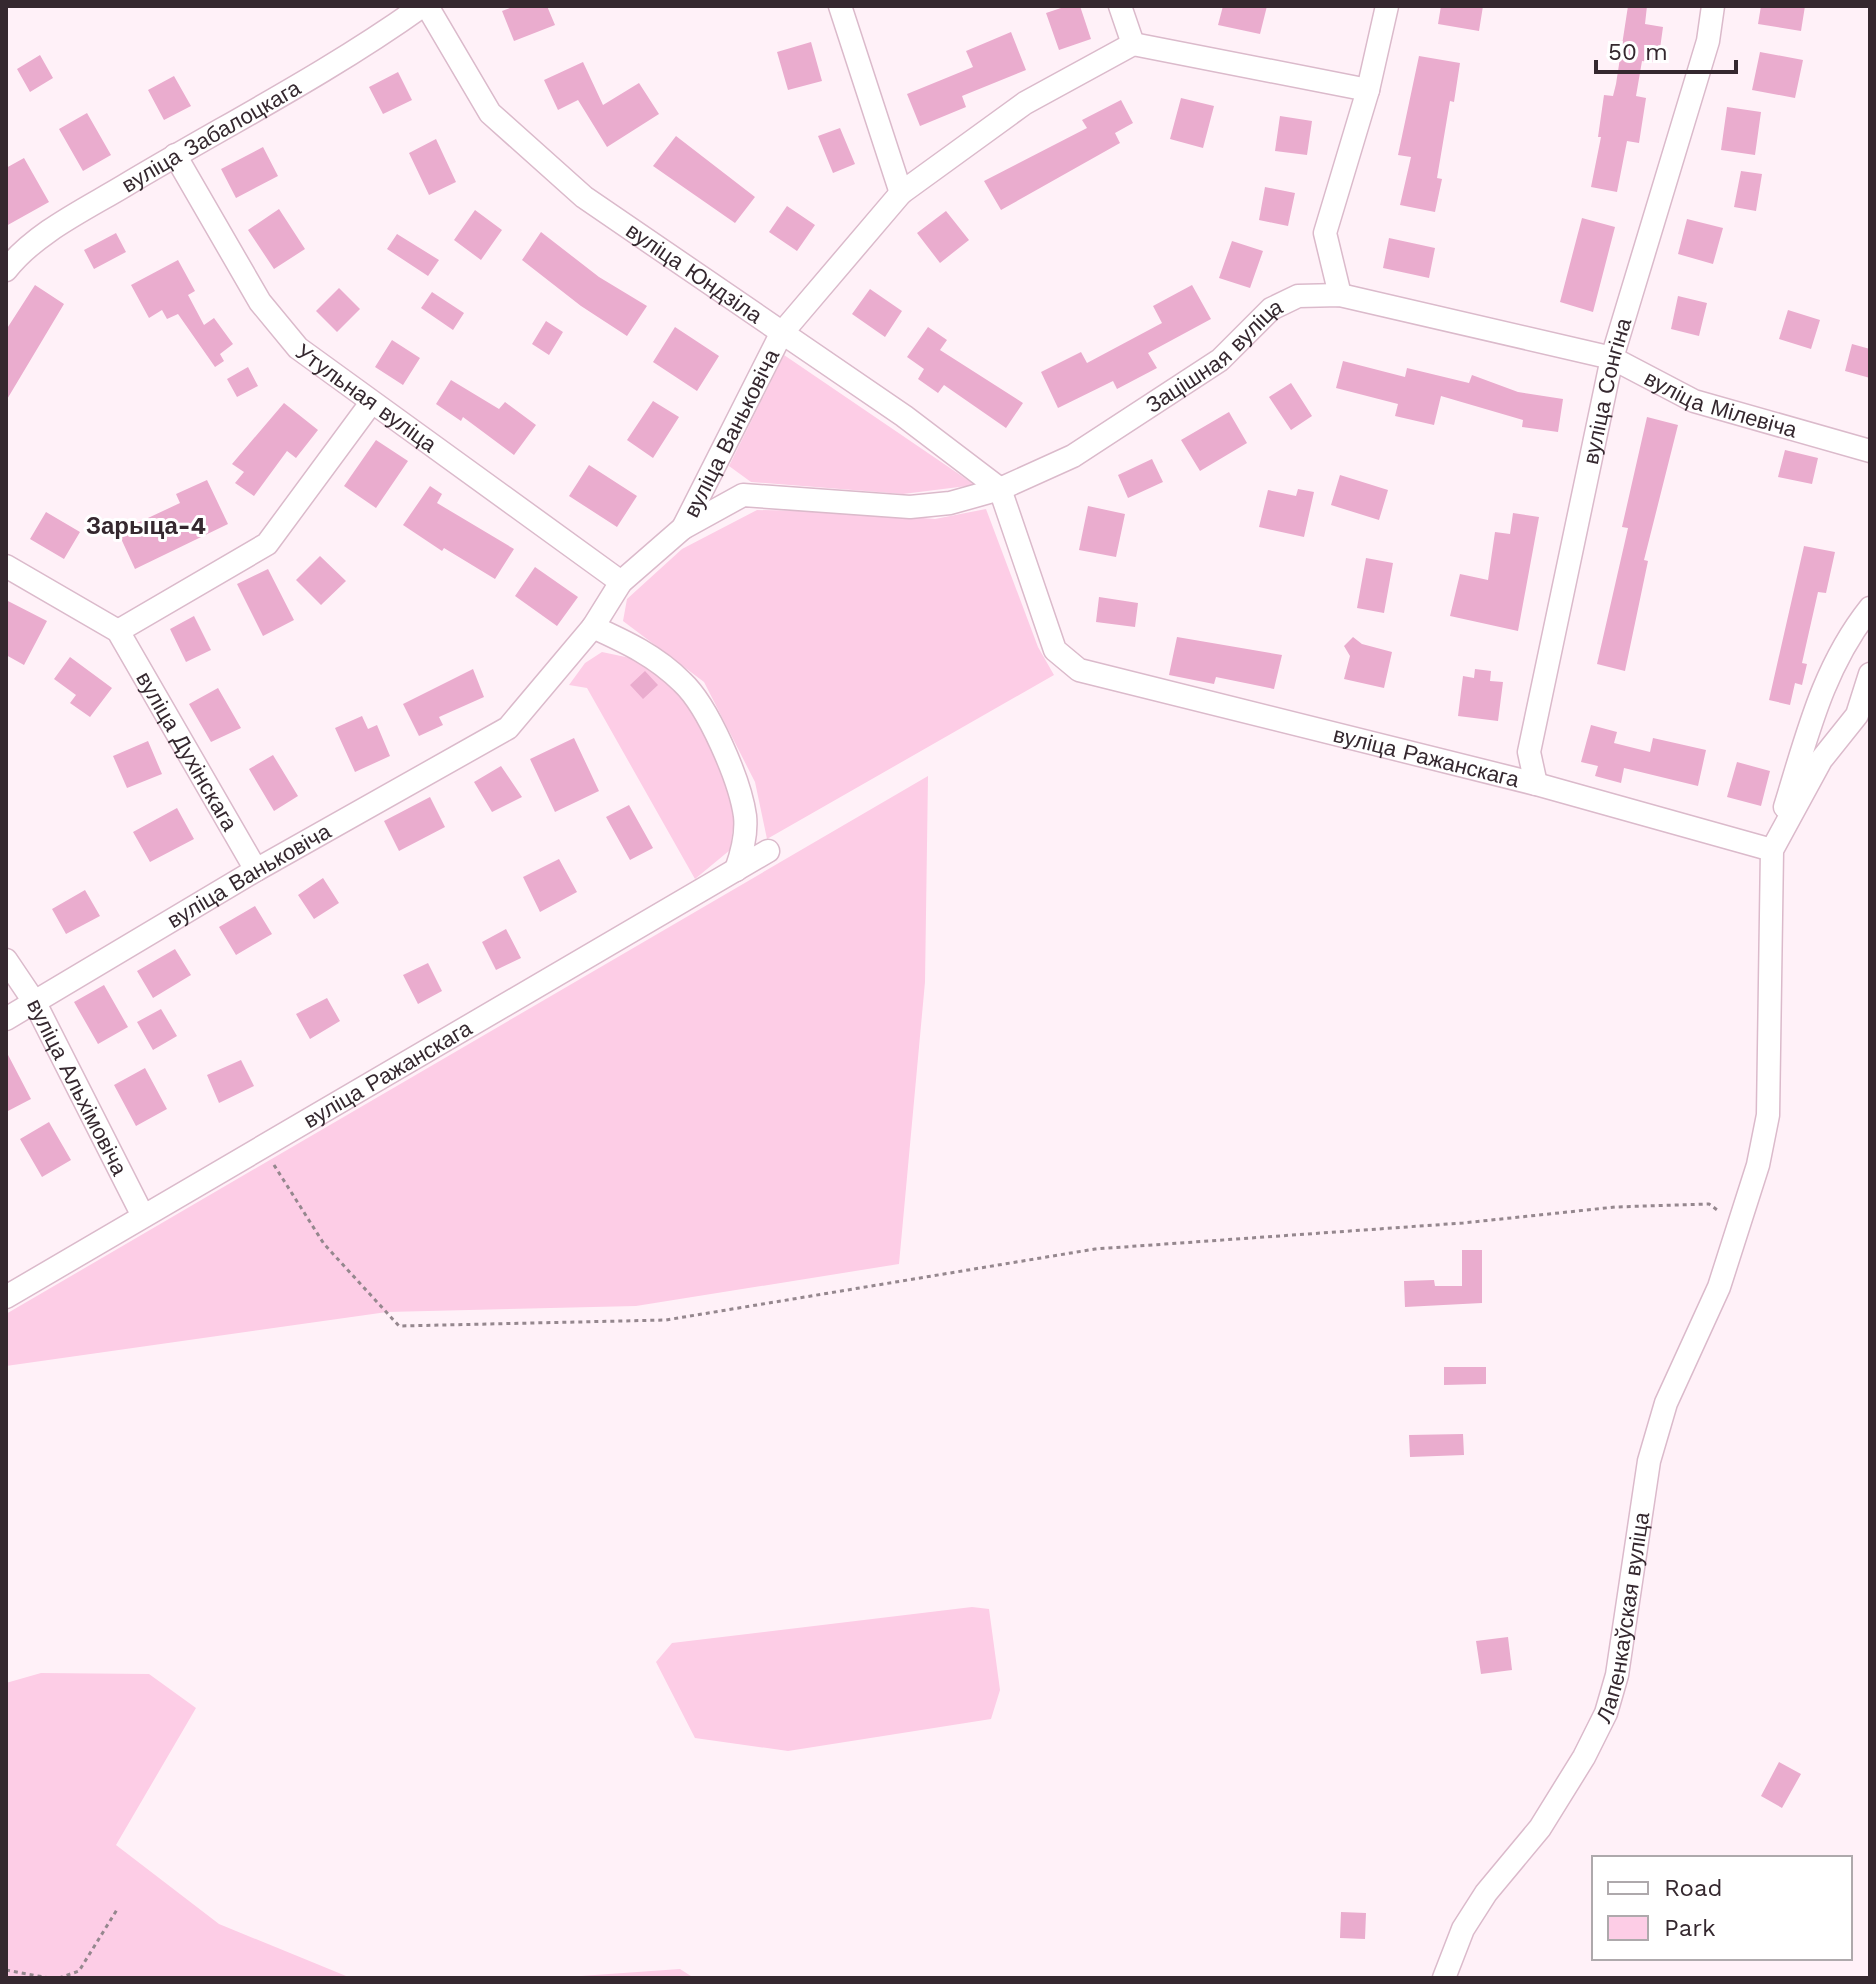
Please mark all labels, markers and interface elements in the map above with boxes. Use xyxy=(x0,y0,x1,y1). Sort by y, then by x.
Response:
scale bar xyxy=(1596,24,1736,74)
text: 50 m xyxy=(1608,38,1668,66)
street label: вуліца Забалоцкага xyxy=(117,74,305,197)
street label: вуліца Юндзіла xyxy=(622,217,768,328)
street label: Зацішная вуліца xyxy=(1141,293,1287,418)
street label: вуліца Сонгіна xyxy=(1577,314,1636,466)
street label: Утульная вуліца xyxy=(291,338,442,457)
street label: вуліца Ваньковіча xyxy=(678,344,784,521)
street label: вуліца Мілевіча xyxy=(1641,365,1801,442)
district label: Зарыца-4 xyxy=(86,512,206,540)
street label: вуліца Духінскага xyxy=(132,667,243,836)
street label: вуліца Ражанскага xyxy=(1331,721,1522,792)
street label: вуліца Ваньковіча xyxy=(162,818,335,933)
street label: вуліца Альхімовіча xyxy=(22,995,133,1180)
street label: вуліца Ражанскага xyxy=(299,1014,477,1133)
street label: Лапенкаўская вуліца xyxy=(1591,1510,1654,1727)
legend xyxy=(1592,1856,1852,1960)
text: Road xyxy=(1664,1874,1723,1902)
text: Park xyxy=(1664,1914,1716,1942)

